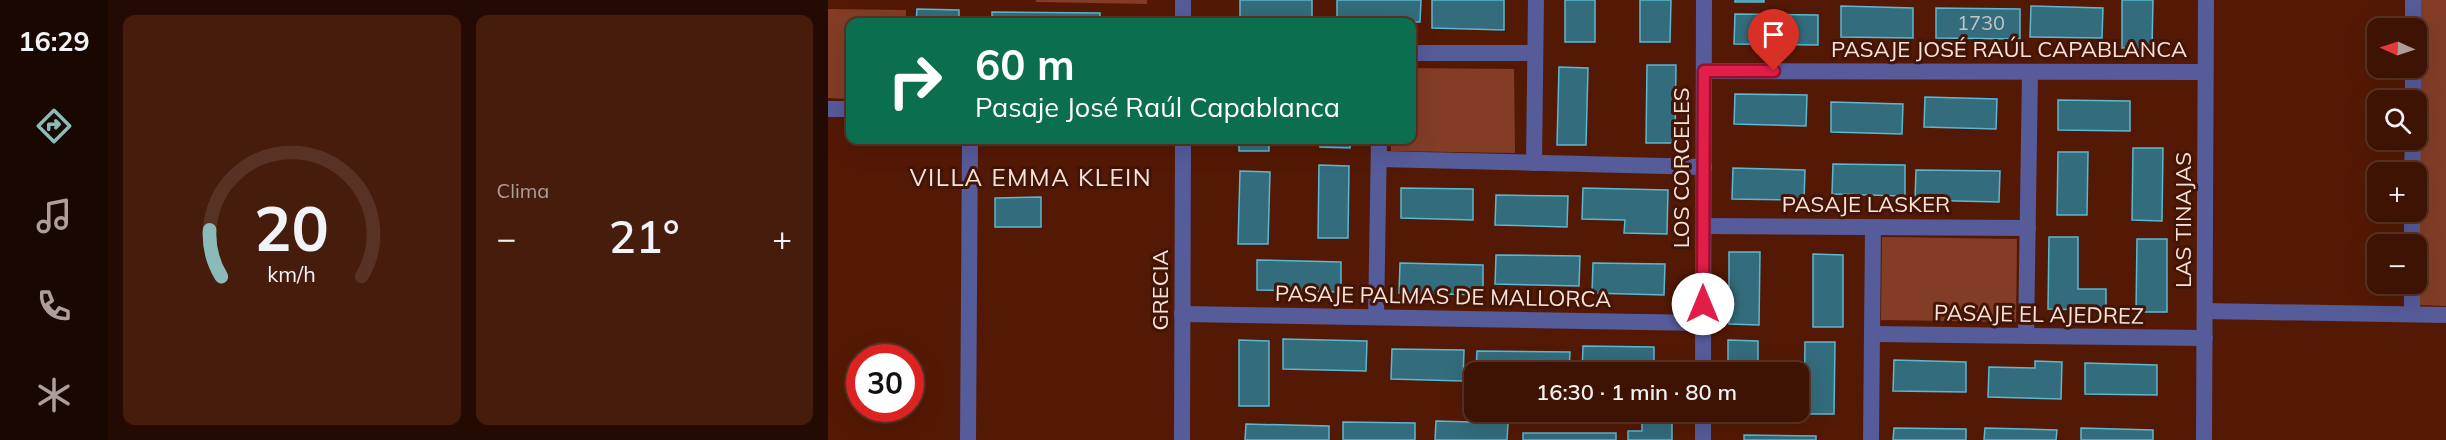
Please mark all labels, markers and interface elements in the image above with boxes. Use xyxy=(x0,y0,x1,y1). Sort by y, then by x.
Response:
pin xyxy=(1748,9,1799,71)
house number: 1730 xyxy=(1957,10,2005,35)
icon: arrive xyxy=(1757,18,1790,51)
north arrow xyxy=(2367,18,2427,78)
map controls xyxy=(2367,18,2427,294)
text: 16:29 xyxy=(18,24,90,58)
street label: PASAJE JOSÉ RAÚL CAPABLANCA xyxy=(1831,35,2187,63)
text: 60 m xyxy=(975,38,1075,91)
icon: right xyxy=(876,42,954,120)
street label: LOS CORCELES xyxy=(1667,88,1695,248)
text: Pasaje José Raúl Capablanca xyxy=(975,90,1340,124)
button: search xyxy=(2367,90,2427,150)
icon: directions xyxy=(33,105,75,147)
street label: LAS TINAJAS xyxy=(2169,152,2197,288)
district label: VILLA EMMA KLEIN xyxy=(910,162,1152,192)
button: + xyxy=(2367,162,2427,222)
text: Clima xyxy=(497,178,549,203)
text: 20 xyxy=(254,188,329,267)
street label: PASAJE LASKER xyxy=(1782,190,1950,218)
icon: music xyxy=(33,195,75,237)
text: 21° xyxy=(609,208,680,264)
text: − xyxy=(497,217,516,258)
text: + xyxy=(772,217,792,258)
button: − xyxy=(2367,234,2427,294)
street label: GRECIA xyxy=(1146,249,1174,331)
text: km/h xyxy=(267,260,316,287)
position arrow xyxy=(1671,272,1735,336)
street label: PASAJE PALMAS DE MALLORCA xyxy=(1275,279,1611,313)
icon: phone xyxy=(33,285,75,327)
street label: PASAJE EL AJEDREZ xyxy=(1934,298,2144,330)
speed limit sign: 30 xyxy=(846,344,924,422)
icon: climate xyxy=(33,374,75,416)
text: 16:30 · 1 min · 80 m xyxy=(1536,378,1737,406)

